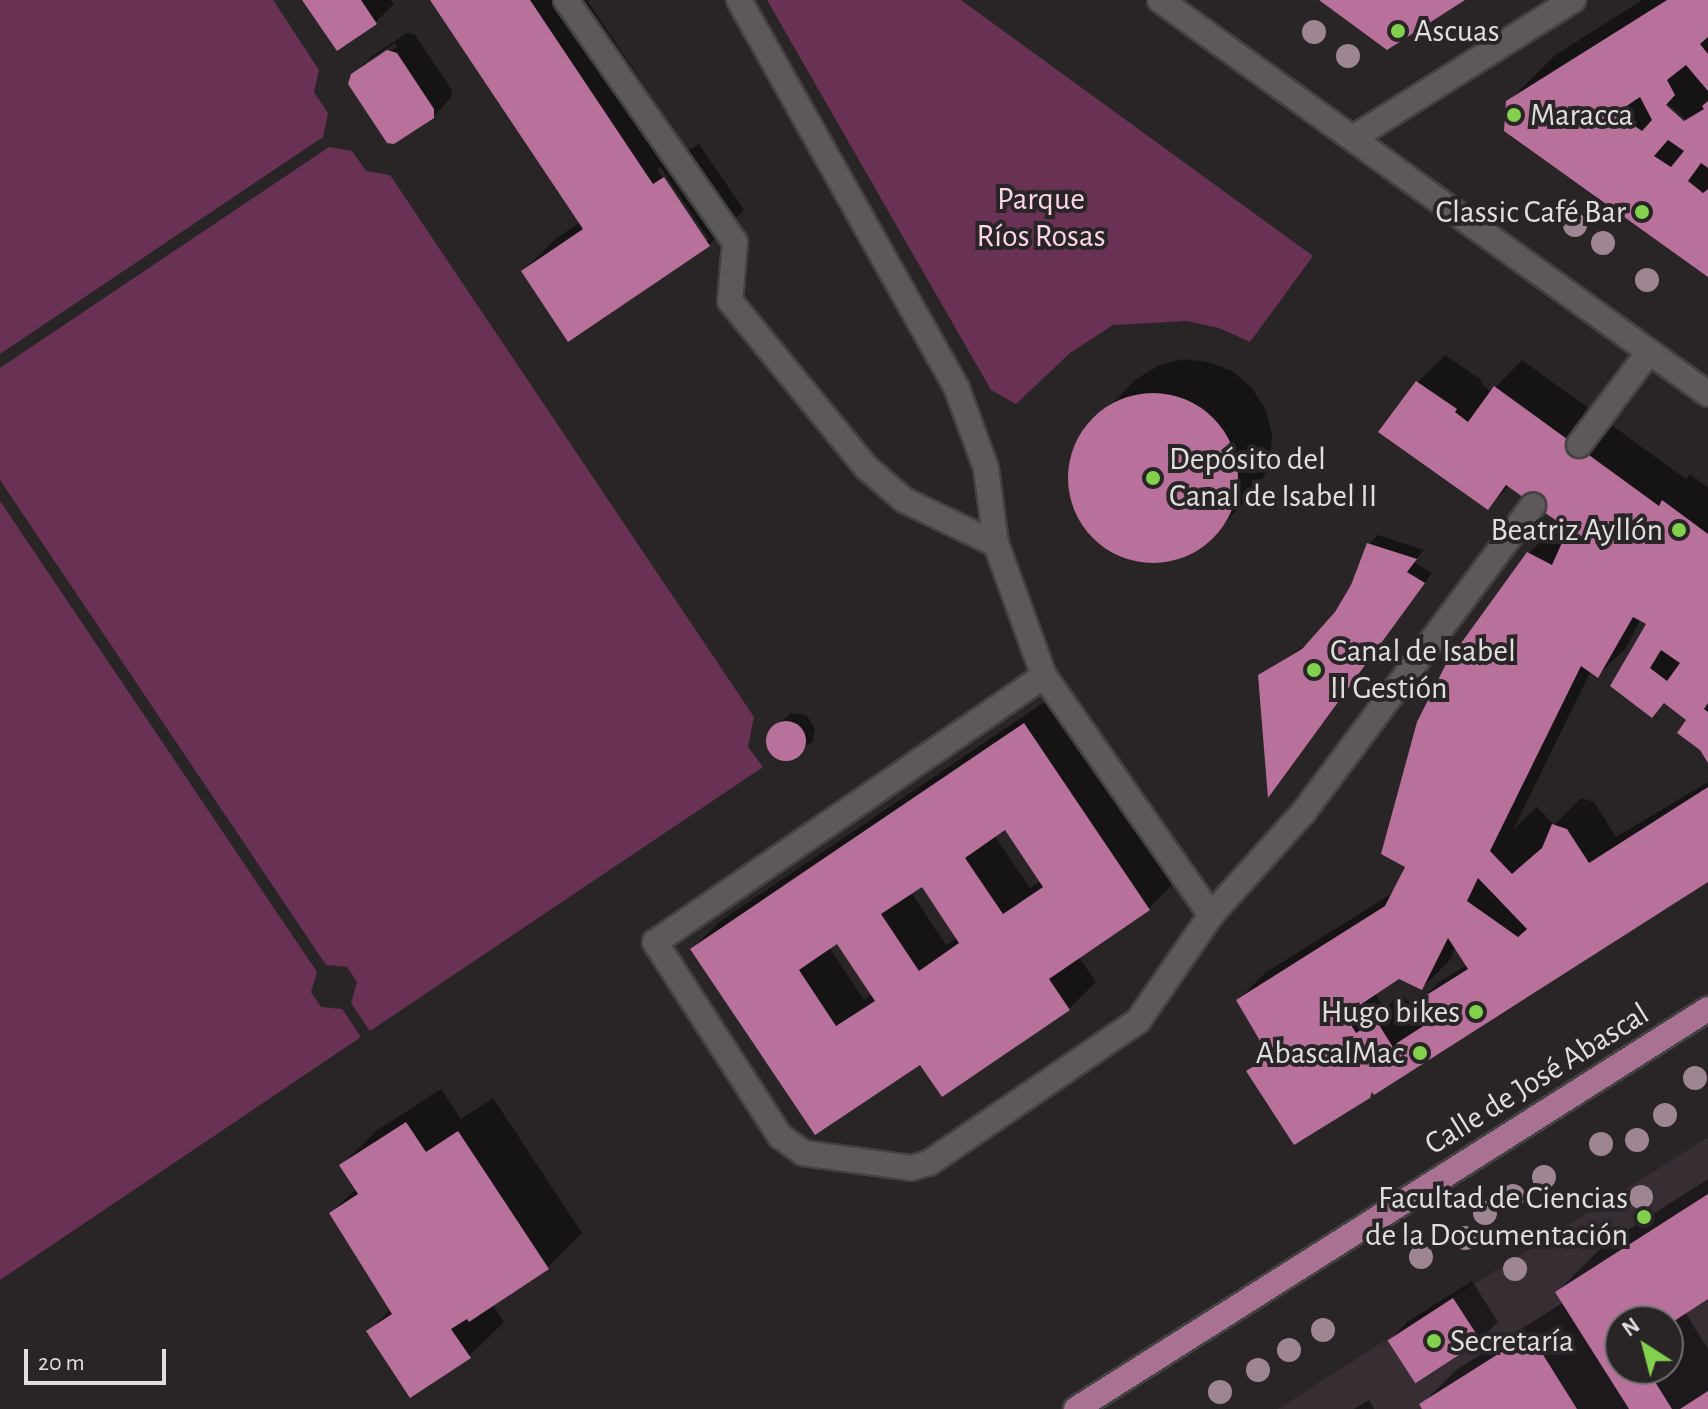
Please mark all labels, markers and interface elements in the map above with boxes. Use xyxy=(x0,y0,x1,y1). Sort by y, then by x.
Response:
place label: Ascuas xyxy=(1414,12,1500,50)
marker: Ascuas xyxy=(1389,22,1407,40)
place label: Maracca xyxy=(1530,96,1633,134)
marker: Maracca xyxy=(1505,106,1523,124)
park label: Parque Ríos Rosas xyxy=(976,181,1106,256)
place label: Classic Café Bar xyxy=(1435,193,1626,231)
marker: Classic Café Bar xyxy=(1633,203,1651,221)
place label: Depósito del Canal de Isabel II xyxy=(1169,441,1377,516)
marker: Depósito del Canal de Isabel II xyxy=(1144,469,1162,487)
place label: Beatriz Ayllón xyxy=(1491,511,1663,549)
marker: Beatriz Ayllón xyxy=(1670,521,1688,539)
place label: Canal de Isabel II Gestión xyxy=(1330,633,1516,708)
marker: Canal de Isabel II Gestión xyxy=(1305,661,1323,679)
place label: Hugo bikes xyxy=(1321,993,1460,1031)
street label: Calle de José Abascal xyxy=(1418,995,1656,1163)
marker: Hugo bikes xyxy=(1467,1003,1485,1021)
place label: AbascalMac xyxy=(1256,1034,1404,1072)
marker: AbascalMac xyxy=(1411,1044,1429,1062)
place label: Facultad de Ciencias de la Documentación xyxy=(1365,1180,1628,1255)
marker: Facultad de Ciencias de la Documentación xyxy=(1635,1208,1653,1226)
north arrow xyxy=(1604,1305,1684,1385)
text: N xyxy=(1618,1314,1644,1341)
place label: Secretaría xyxy=(1450,1322,1574,1360)
marker: Secretaría xyxy=(1425,1332,1443,1350)
scale bar xyxy=(28,1333,170,1383)
text: 20 m xyxy=(38,1351,85,1375)

